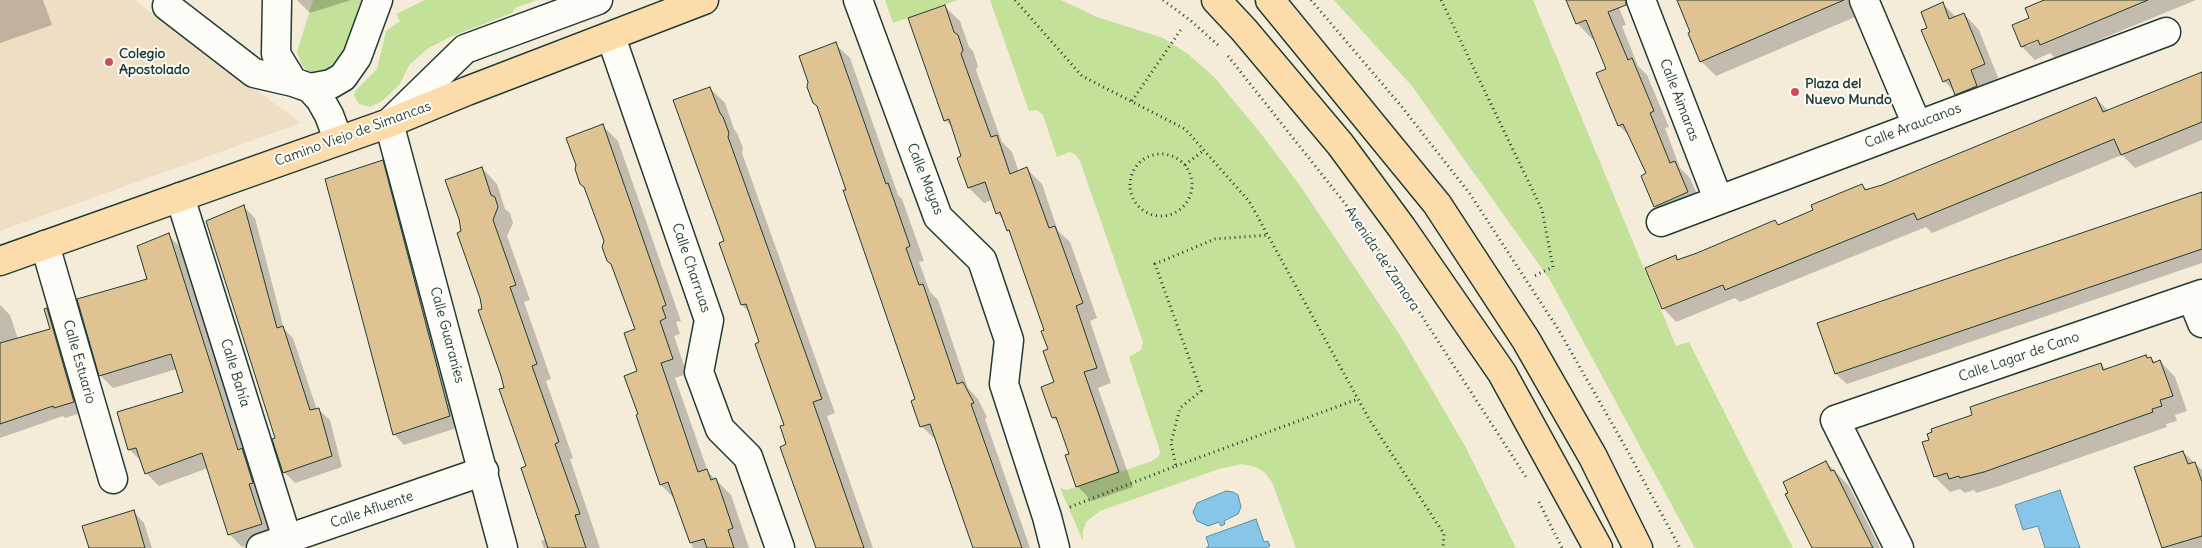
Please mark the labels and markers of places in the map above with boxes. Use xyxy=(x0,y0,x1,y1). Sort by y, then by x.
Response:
place label: Colegio Apostolado xyxy=(119,46,190,78)
marker: Colegio Apostolado xyxy=(103,56,115,68)
place label: Plaza del Nuevo Mundo xyxy=(1805,76,1892,108)
marker: Plaza del Nuevo Mundo xyxy=(1789,86,1801,98)

